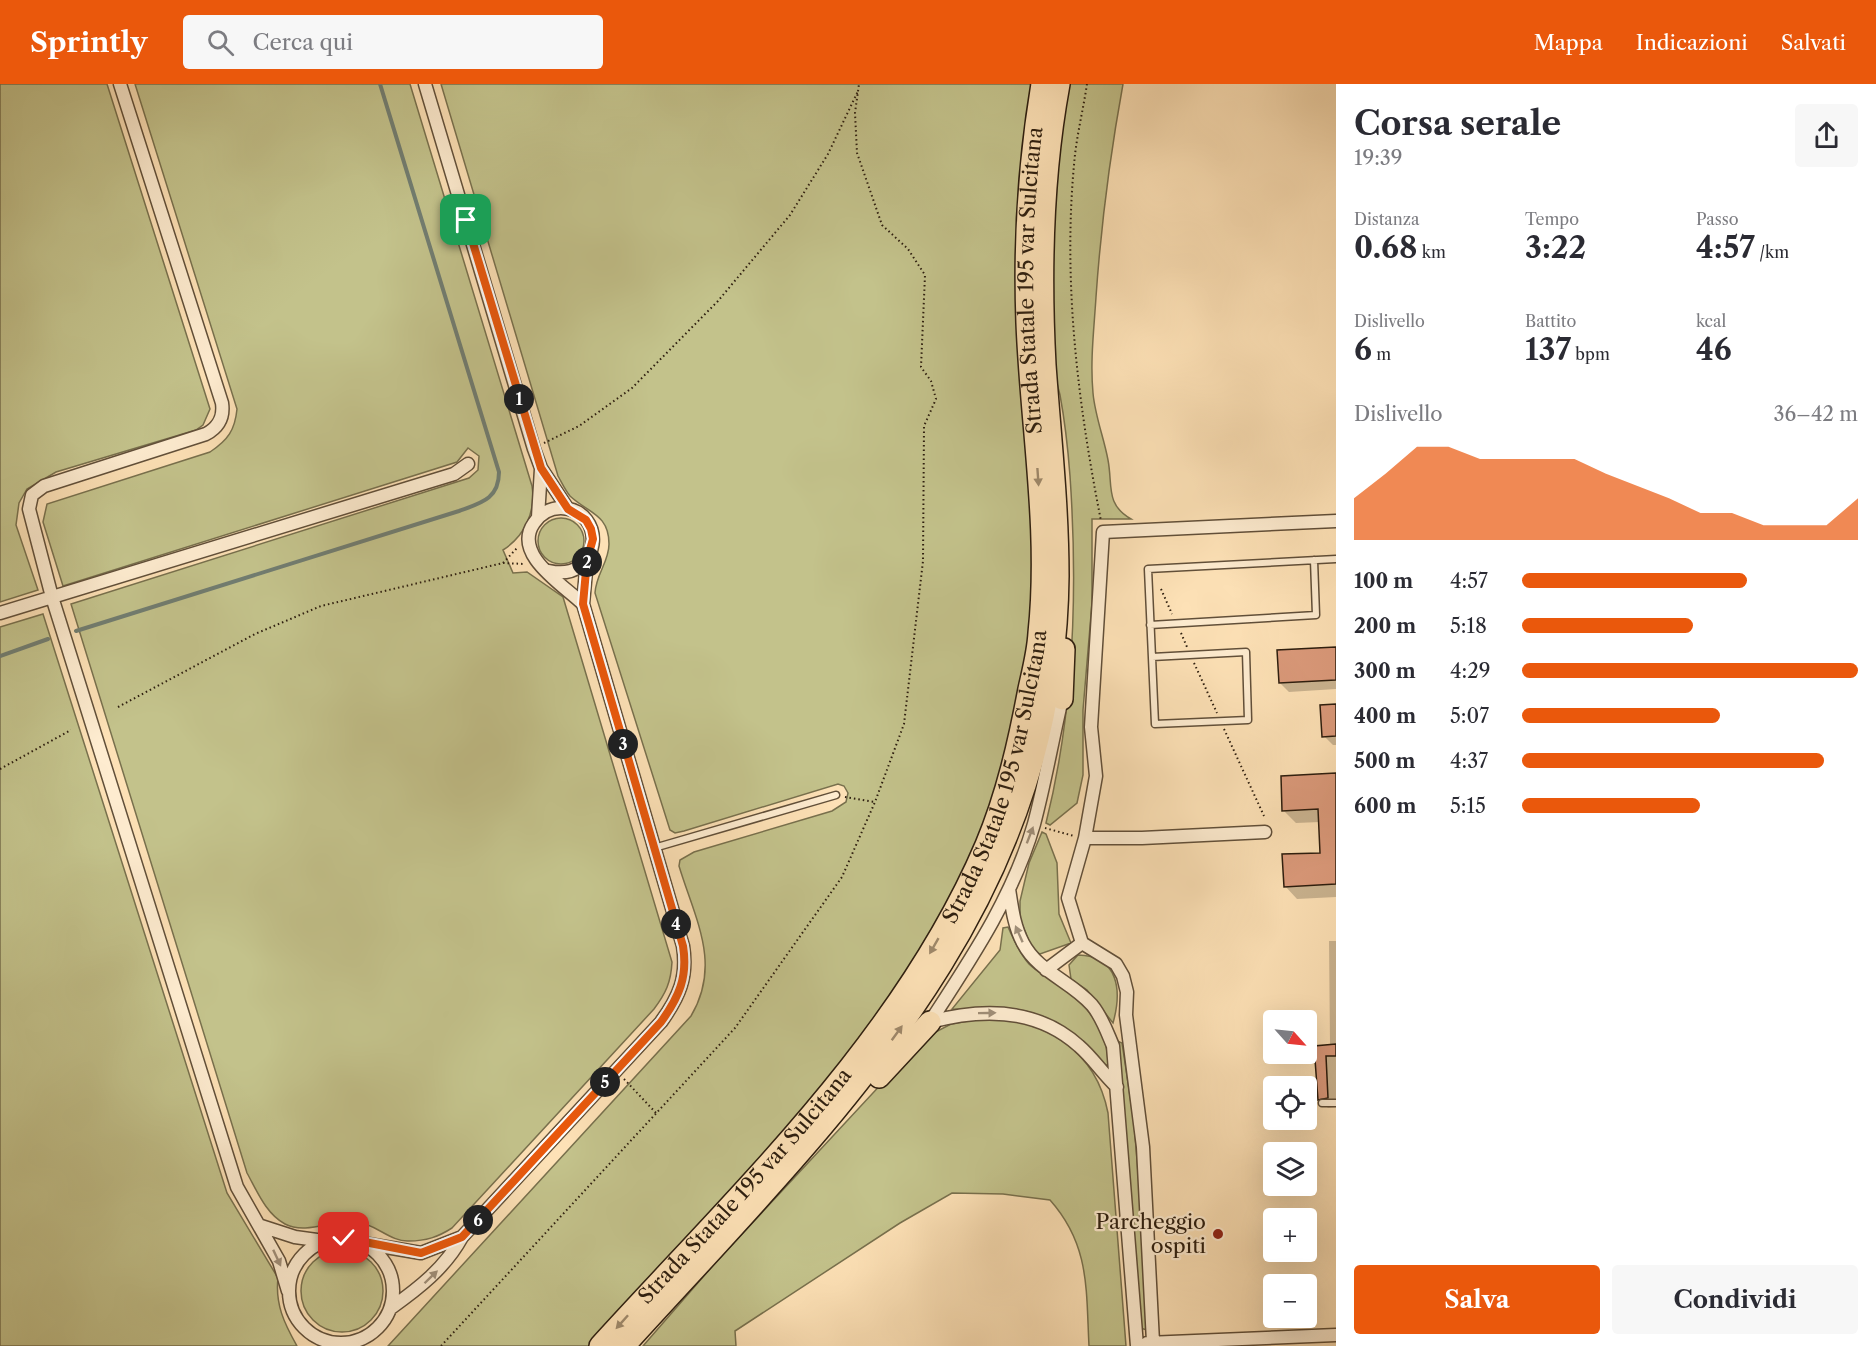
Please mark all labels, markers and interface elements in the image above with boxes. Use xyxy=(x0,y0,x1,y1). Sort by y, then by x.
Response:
search box xyxy=(183,15,603,69)
text: Sprintly xyxy=(30,25,147,59)
icon: search xyxy=(204,26,237,59)
text: Cerca qui xyxy=(252,29,353,56)
text: Mappa xyxy=(1534,30,1603,55)
text: Indicazioni xyxy=(1636,30,1748,55)
text: Salvati xyxy=(1781,30,1846,55)
text: Corsa serale xyxy=(1354,103,1561,144)
button: share xyxy=(1795,104,1858,167)
street label: Strada Statale 195 var Sulcitana xyxy=(1013,125,1048,435)
text: 19:39 xyxy=(1354,146,1402,170)
pin xyxy=(440,194,491,245)
icon: arrive xyxy=(449,203,482,236)
text: Distanza xyxy=(1354,209,1420,229)
text: Tempo xyxy=(1525,209,1579,229)
text: Passo xyxy=(1696,209,1739,229)
text: 0.68 xyxy=(1354,229,1417,266)
text: 3:22 xyxy=(1525,229,1586,266)
text: 4:57 xyxy=(1696,229,1755,266)
text: km xyxy=(1417,242,1446,262)
text: /km xyxy=(1755,242,1789,262)
text: Dislivello xyxy=(1354,311,1425,331)
text: Battito xyxy=(1525,311,1576,331)
text: kcal xyxy=(1696,311,1726,331)
text: 6 xyxy=(1354,331,1372,368)
text: 137 xyxy=(1525,331,1571,368)
text: 46 xyxy=(1696,331,1732,368)
text: m xyxy=(1372,344,1391,364)
text: bpm xyxy=(1571,344,1610,364)
pin: 1 xyxy=(504,384,534,414)
text: 1 xyxy=(515,389,523,409)
text: Dislivello xyxy=(1354,402,1442,426)
text: 36–42 m xyxy=(1773,402,1858,426)
one-way arrow xyxy=(1034,468,1043,487)
pin: 2 xyxy=(572,547,602,577)
text: 2 xyxy=(582,552,592,572)
text: 100 m xyxy=(1354,569,1413,593)
text: 4:57 xyxy=(1450,569,1488,593)
text: 200 m xyxy=(1354,614,1416,638)
text: 5:18 xyxy=(1450,614,1487,638)
street label: Strada Statale 195 var Sulcitana xyxy=(937,628,1051,928)
text: 300 m xyxy=(1354,659,1416,683)
text: 4:29 xyxy=(1450,659,1490,683)
text: 400 m xyxy=(1354,704,1416,728)
text: 5:07 xyxy=(1450,704,1489,728)
pin: 3 xyxy=(608,729,638,759)
text: 3 xyxy=(618,734,628,754)
text: 500 m xyxy=(1354,749,1415,773)
text: 4:37 xyxy=(1450,749,1488,773)
text: 600 m xyxy=(1354,794,1416,818)
text: 5:15 xyxy=(1450,794,1486,818)
one-way arrow xyxy=(1025,825,1035,843)
pin: 4 xyxy=(661,909,691,939)
text: 4 xyxy=(671,914,681,934)
one-way arrow xyxy=(1014,925,1023,942)
one-way arrow xyxy=(928,938,939,954)
one-way arrow xyxy=(978,1008,997,1018)
north arrow xyxy=(1263,1010,1317,1064)
map controls xyxy=(1263,1010,1317,1328)
one-way arrow xyxy=(891,1025,902,1041)
street label: Strada Statale 195 var Sulcitana xyxy=(633,1062,857,1309)
pin: 5 xyxy=(590,1067,620,1097)
text: 5 xyxy=(601,1072,609,1092)
button: locate xyxy=(1263,1076,1317,1130)
button: layers xyxy=(1263,1142,1317,1196)
pin: 6 xyxy=(463,1205,493,1235)
button: + xyxy=(1263,1208,1317,1262)
place label: Parcheggio ospiti xyxy=(1096,1209,1206,1258)
text: 6 xyxy=(473,1210,483,1230)
pin xyxy=(318,1212,369,1263)
icon: check xyxy=(327,1221,360,1254)
marker: Parcheggio ospiti xyxy=(1211,1227,1225,1241)
one-way arrow xyxy=(272,1249,282,1267)
button: Salva xyxy=(1354,1265,1600,1334)
button: Condividi xyxy=(1612,1265,1858,1334)
one-way arrow xyxy=(423,1270,437,1284)
button: − xyxy=(1263,1274,1317,1328)
one-way arrow xyxy=(616,1314,629,1329)

